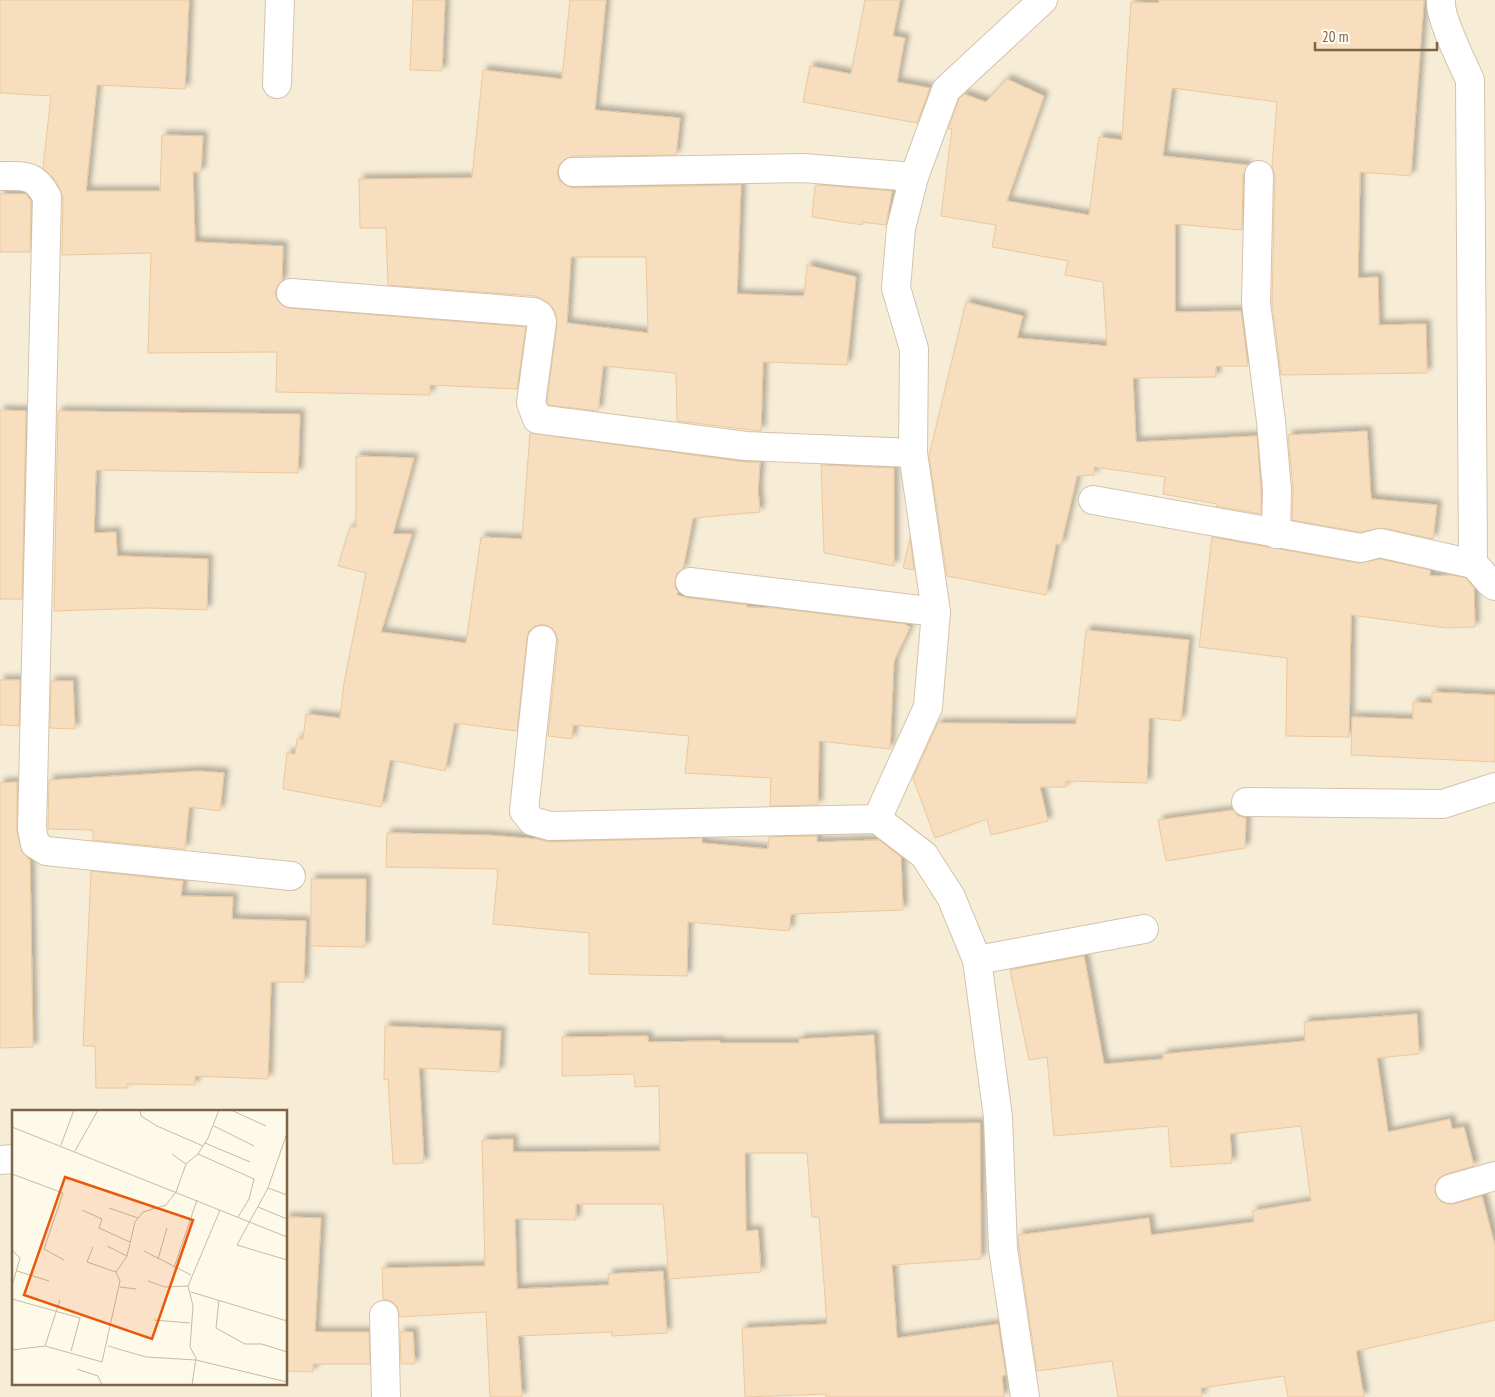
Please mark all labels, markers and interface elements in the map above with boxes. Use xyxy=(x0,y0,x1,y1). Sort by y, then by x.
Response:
scale bar xyxy=(1315,20,1438,52)
text: 20 m xyxy=(1322,27,1348,46)
inset map xyxy=(12,1110,288,1384)

